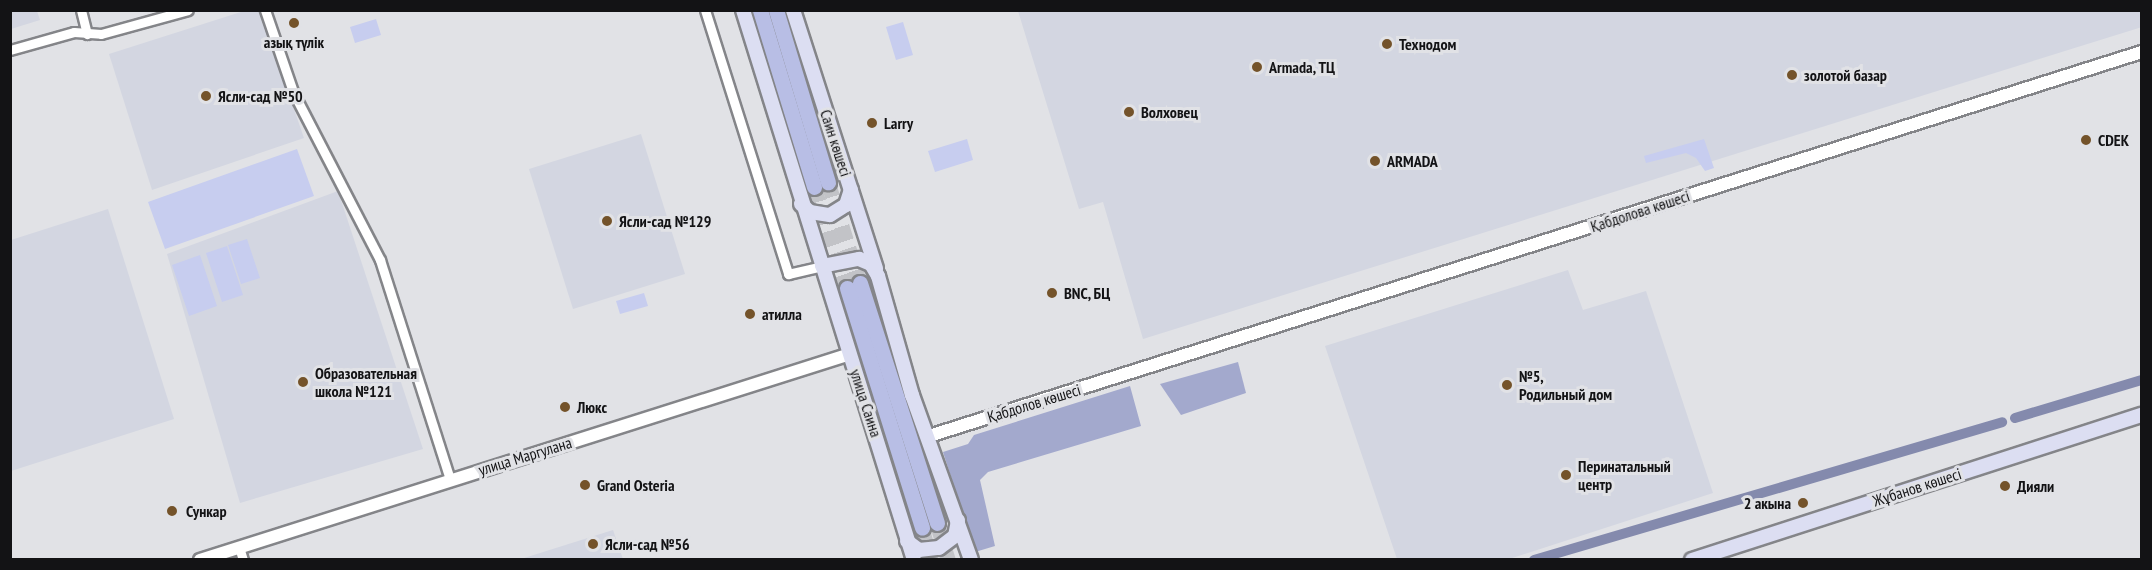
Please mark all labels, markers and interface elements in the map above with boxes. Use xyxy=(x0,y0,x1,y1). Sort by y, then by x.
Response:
marker: азық түлік xyxy=(287,16,301,30)
place label: азық түлік xyxy=(264,32,324,52)
place label: Технодом xyxy=(1399,34,1456,54)
marker: Технодом xyxy=(1380,37,1394,51)
place label: Armada, ТЦ xyxy=(1269,57,1336,77)
marker: Armada, ТЦ xyxy=(1250,60,1264,74)
place label: золотой базар xyxy=(1804,65,1887,85)
marker: золотой базар xyxy=(1785,68,1799,82)
place label: Ясли-сад №50 xyxy=(218,86,303,106)
marker: Ясли-сад №50 xyxy=(199,89,213,103)
place label: Волховец xyxy=(1141,102,1198,122)
marker: Волховец xyxy=(1122,105,1136,119)
street label: Саин көшесі xyxy=(816,107,856,179)
place label: Larry xyxy=(884,113,913,133)
marker: Larry xyxy=(865,116,879,130)
place label: CDEK xyxy=(2098,130,2129,150)
marker: CDEK xyxy=(2079,133,2093,147)
place label: ARMADA xyxy=(1387,151,1438,171)
marker: ARMADA xyxy=(1368,154,1382,168)
street label: Қабдолова көшесі xyxy=(1588,186,1692,236)
place label: Ясли-сад №129 xyxy=(619,211,711,231)
marker: Ясли-сад №129 xyxy=(600,214,614,228)
place label: BNC, БЦ xyxy=(1064,283,1111,303)
marker: BNC, БЦ xyxy=(1045,286,1059,300)
place label: атилла xyxy=(762,304,802,324)
marker: атилла xyxy=(743,307,757,321)
place label: Образовательная школа №121 xyxy=(315,363,417,401)
place label: №5, Родильный дом xyxy=(1519,366,1612,404)
street label: улица Саина xyxy=(846,367,886,439)
marker: Образовательная школа №121 xyxy=(296,375,310,389)
marker: №5, Родильный дом xyxy=(1500,378,1514,392)
street label: Қабдолов көшесі xyxy=(985,380,1083,426)
place label: Люкс xyxy=(577,397,607,417)
marker: Люкс xyxy=(558,400,572,414)
street label: улица Маргулана xyxy=(476,433,574,479)
place label: Перинатальный центр xyxy=(1578,456,1671,494)
street label: Жұбанов көшесі xyxy=(1870,464,1964,510)
marker: Перинатальный центр xyxy=(1559,468,1573,482)
place label: Grand Osteria xyxy=(597,475,675,495)
place label: Дияли xyxy=(2017,476,2054,496)
marker: Grand Osteria xyxy=(578,478,592,492)
marker: Дияли xyxy=(1998,479,2012,493)
place label: 2 акына xyxy=(1744,493,1791,513)
marker: 2 акына xyxy=(1796,496,1810,510)
place label: Сункар xyxy=(186,501,227,521)
marker: Сункар xyxy=(163,502,181,520)
place label: Ясли-сад №56 xyxy=(605,534,690,554)
marker: Ясли-сад №56 xyxy=(586,537,600,551)

